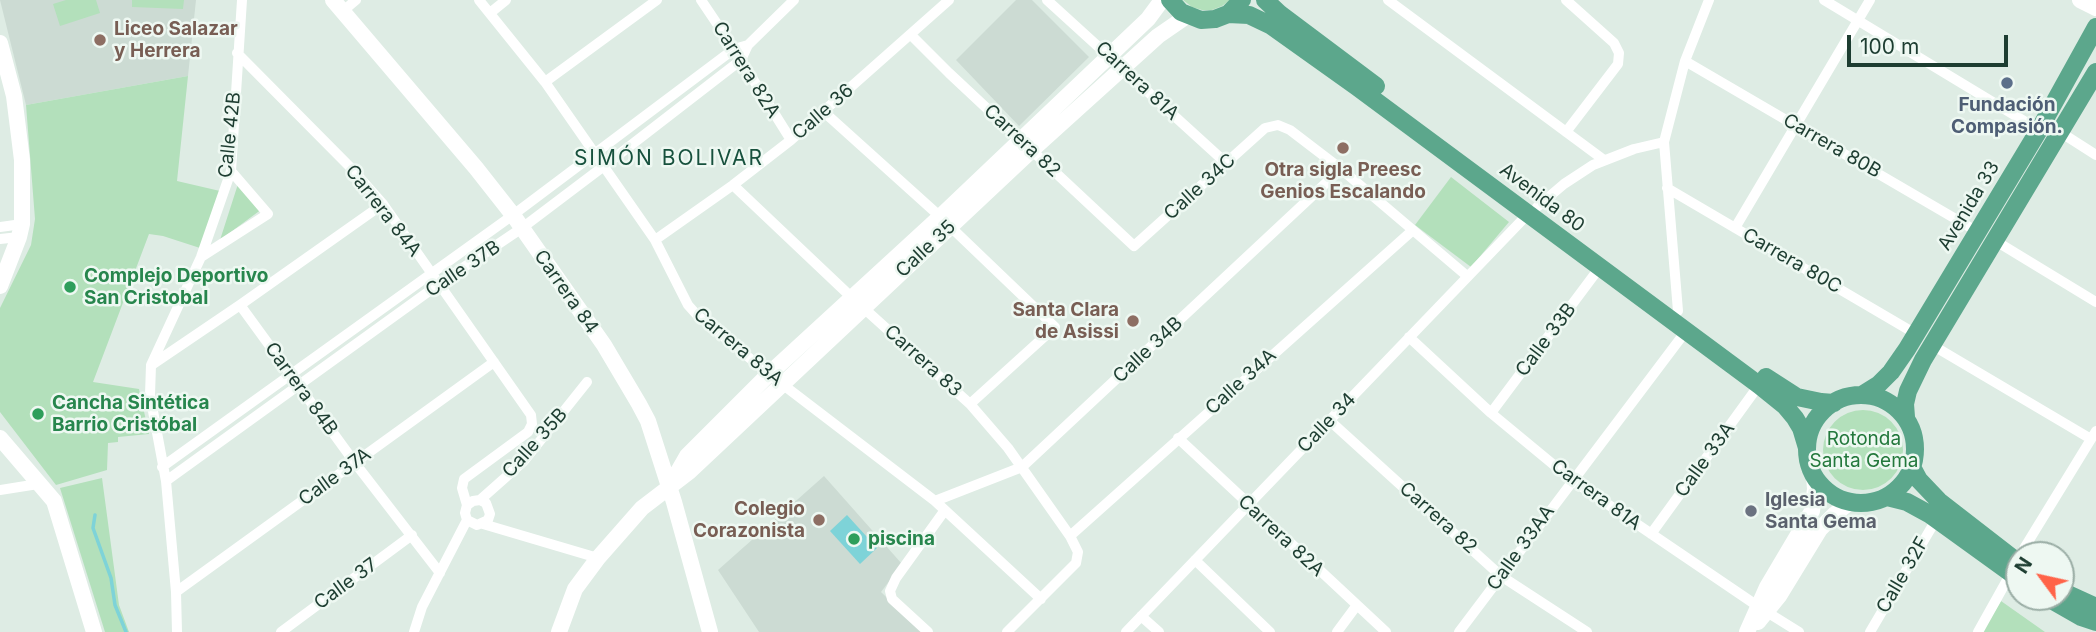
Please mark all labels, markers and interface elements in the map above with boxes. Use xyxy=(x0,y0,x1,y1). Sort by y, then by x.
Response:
place label: Liceo Salazar y Herrera xyxy=(114,18,238,62)
street label: Carrera 82A xyxy=(707,18,785,122)
scale bar xyxy=(1851,21,2012,65)
marker: Liceo Salazar y Herrera xyxy=(92,32,108,48)
text: 100 m xyxy=(1860,34,1919,59)
street label: Carrera 81A xyxy=(1091,37,1183,125)
marker: Fundación Compasión. xyxy=(1999,75,2015,91)
street label: Calle 36 xyxy=(788,79,858,145)
street label: Calle 42B xyxy=(214,91,246,179)
place label: Fundación Compasión. xyxy=(1951,94,2063,138)
street label: Carrera 82 xyxy=(979,100,1065,182)
street label: Carrera 80B xyxy=(1779,109,1885,183)
marker: Otra sigla Preesc Genios Escalando xyxy=(1335,140,1351,156)
district label: SIMÓN BOLIVAR xyxy=(576,146,762,172)
street label: Calle 34C xyxy=(1160,149,1240,225)
street label: Avenida 33 xyxy=(1933,157,2005,255)
place label: Otra sigla Preesc Genios Escalando xyxy=(1260,159,1426,203)
street label: Avenida 80 xyxy=(1495,159,1589,237)
street label: Carrera 84A xyxy=(340,161,426,261)
street label: Calle 35 xyxy=(891,216,961,282)
street label: Carrera 80C xyxy=(1738,223,1846,299)
street label: Calle 37B xyxy=(421,236,505,302)
street label: Carrera 84 xyxy=(529,246,603,338)
place label: Complejo Deportivo San Cristobal xyxy=(84,265,268,309)
marker: Complejo Deportivo San Cristobal xyxy=(62,279,78,295)
place label: Santa Clara de Asissi xyxy=(1012,299,1119,343)
street label: Calle 33B xyxy=(1511,299,1581,381)
street label: Carrera 83A xyxy=(689,303,787,391)
street label: Calle 34B xyxy=(1109,312,1187,388)
marker: Santa Clara de Asissi xyxy=(1125,313,1141,329)
street label: Carrera 83 xyxy=(879,320,967,402)
street label: Carrera 84B xyxy=(260,338,342,440)
street label: Calle 34A xyxy=(1201,344,1281,420)
street label: Calle 34 xyxy=(1293,388,1361,458)
place label: Cancha Sintética Barrio Cristóbal xyxy=(52,392,209,436)
street label: Calle 35B xyxy=(498,403,572,483)
marker: Cancha Sintética Barrio Cristóbal xyxy=(30,406,46,422)
street label: Calle 33A xyxy=(1670,418,1740,502)
park label: Rotonda Santa Gema xyxy=(1810,428,1918,472)
street label: Calle 37A xyxy=(294,443,376,511)
street label: Carrera 81A xyxy=(1547,455,1645,535)
street label: Carrera 82 xyxy=(1395,477,1481,559)
place label: Iglesia Santa Gema xyxy=(1765,489,1877,533)
street label: Carrera 82A xyxy=(1233,490,1329,582)
place label: Colegio Corazonista xyxy=(693,498,805,542)
street label: Calle 33AA xyxy=(1482,501,1560,595)
marker: Iglesia Santa Gema xyxy=(1743,503,1759,519)
marker: Colegio Corazonista xyxy=(811,512,827,528)
place label: piscina xyxy=(868,528,935,550)
marker: piscina xyxy=(846,531,862,547)
street label: Calle 32F xyxy=(1872,533,1934,617)
north arrow xyxy=(2005,541,2075,611)
street label: Calle 37 xyxy=(310,553,382,615)
text: N xyxy=(2010,553,2037,578)

